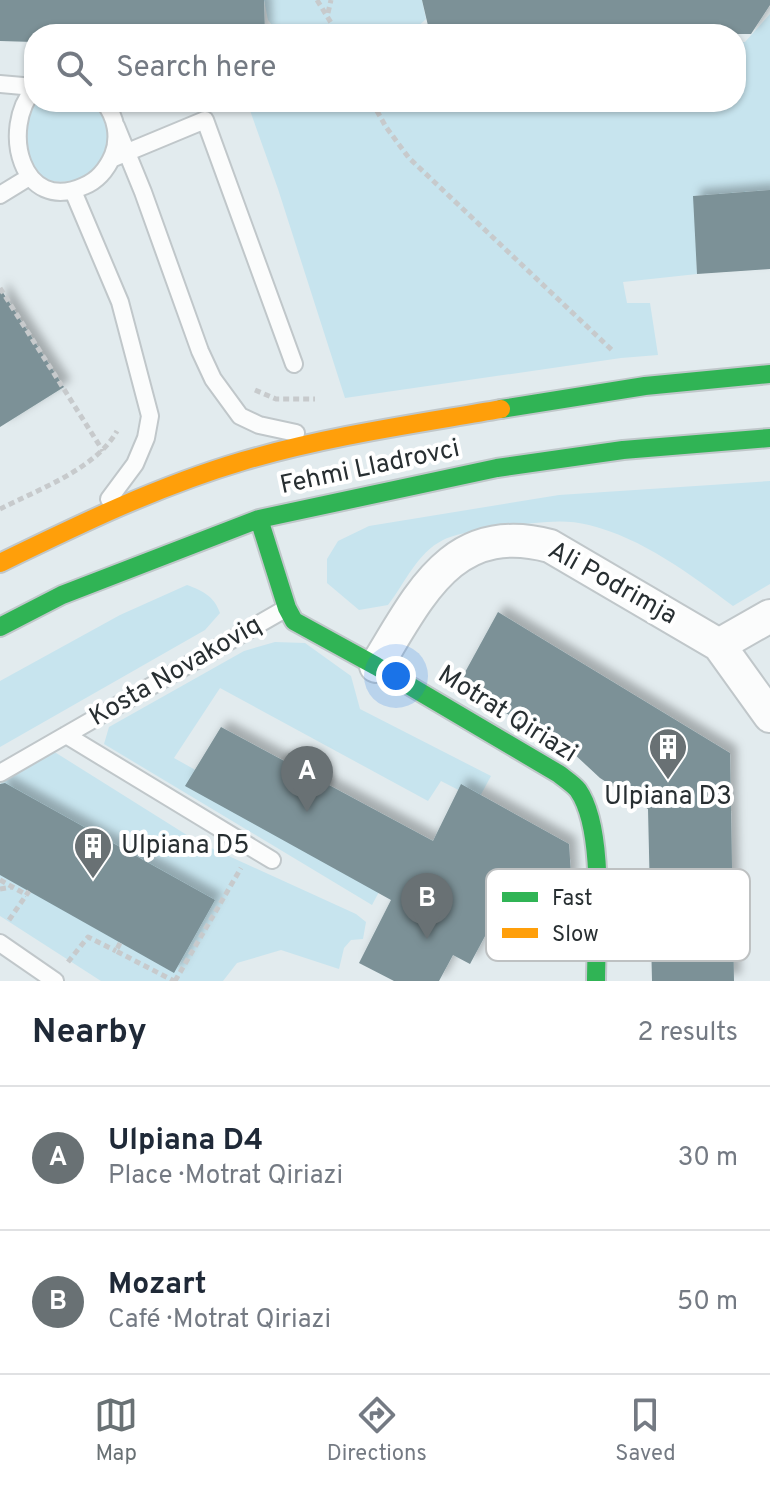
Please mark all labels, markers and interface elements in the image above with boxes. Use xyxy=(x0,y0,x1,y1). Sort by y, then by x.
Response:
search box xyxy=(24,24,746,112)
icon: search xyxy=(52,46,96,90)
text: Search here xyxy=(116,50,276,87)
street label: Fehmi Lladrovci xyxy=(277,433,463,503)
street label: Ali Podrimja xyxy=(542,535,682,633)
street label: Kosta Novakoviq xyxy=(84,609,268,735)
your location xyxy=(376,656,416,696)
street label: Motrat Qiriazi xyxy=(431,659,583,771)
building icon: Ulpiana D3 xyxy=(647,726,689,781)
pin: A xyxy=(281,746,333,812)
place label: Ulpiana D3 xyxy=(604,781,732,814)
building icon: Ulpiana D5 xyxy=(72,825,114,880)
place label: Ulpiana D5 xyxy=(121,830,249,863)
legend xyxy=(486,869,750,961)
pin: B xyxy=(401,873,453,939)
text: Fast xyxy=(552,886,593,913)
text: Slow xyxy=(552,922,599,949)
text: Nearby xyxy=(32,1012,147,1055)
text: 2 results xyxy=(638,1017,738,1050)
text: Ulpiana D4 xyxy=(108,1123,263,1160)
text: A xyxy=(49,1142,67,1175)
text: 30 m xyxy=(678,1142,738,1175)
text: Place · Motrat Qiriazi xyxy=(108,1160,343,1193)
text: Mozart xyxy=(108,1267,207,1304)
text: B xyxy=(49,1286,67,1319)
text: 50 m xyxy=(677,1286,738,1319)
text: Café · Motrat Qiriazi xyxy=(108,1304,331,1337)
tab: Map xyxy=(94,1393,138,1468)
tab: Directions xyxy=(327,1393,427,1468)
tab: Saved xyxy=(615,1393,676,1468)

